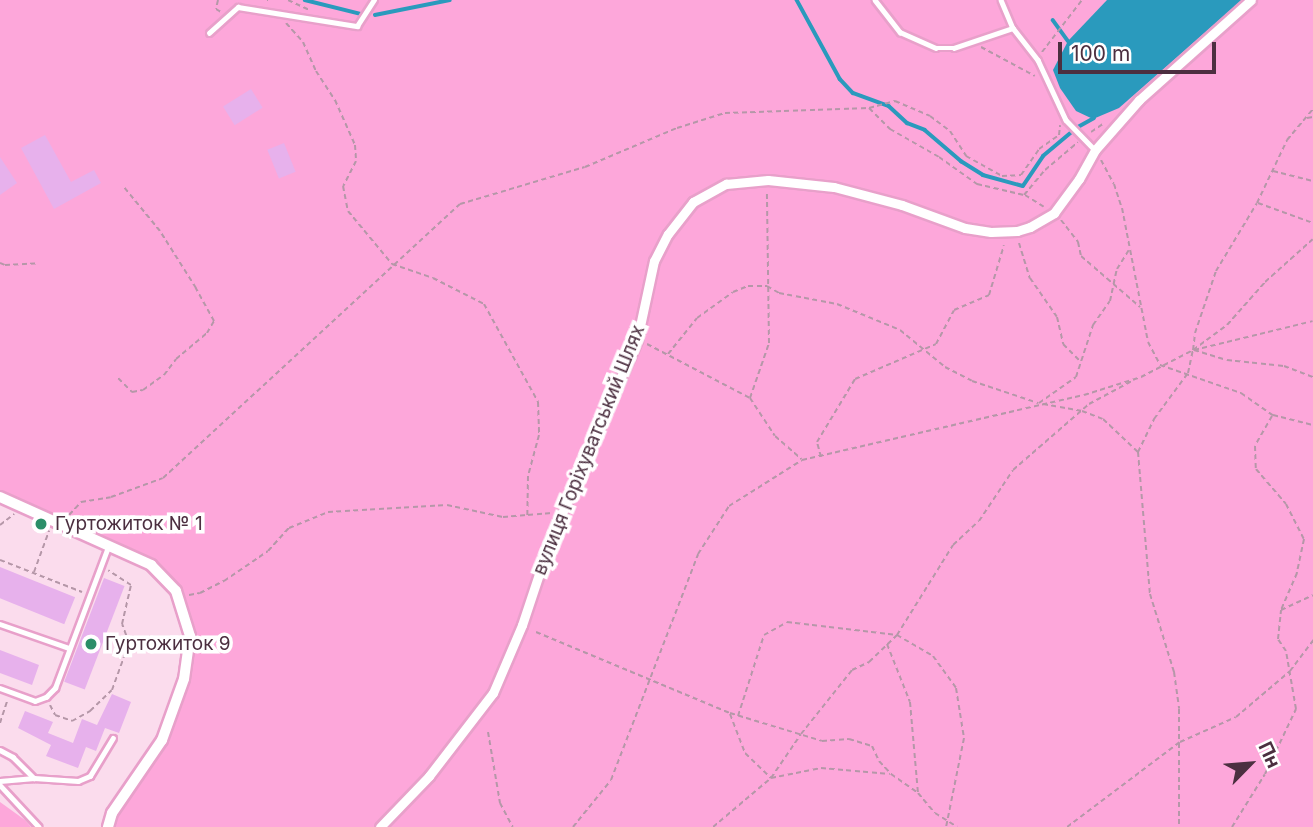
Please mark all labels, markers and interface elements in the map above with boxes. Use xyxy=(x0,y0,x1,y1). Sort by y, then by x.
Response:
scale bar xyxy=(1061,28,1218,72)
text: 100 m xyxy=(1071,41,1130,66)
street label: вулиця Горіхуватський Шлях xyxy=(528,322,650,578)
place label: Гуртожиток № 1 xyxy=(55,513,203,535)
marker: Гуртожиток № 1 xyxy=(33,516,49,532)
place label: Гуртожиток 9 xyxy=(105,633,231,655)
marker: Гуртожиток 9 xyxy=(83,636,99,652)
north arrow xyxy=(1215,729,1285,799)
text: Пн xyxy=(1254,738,1285,772)

